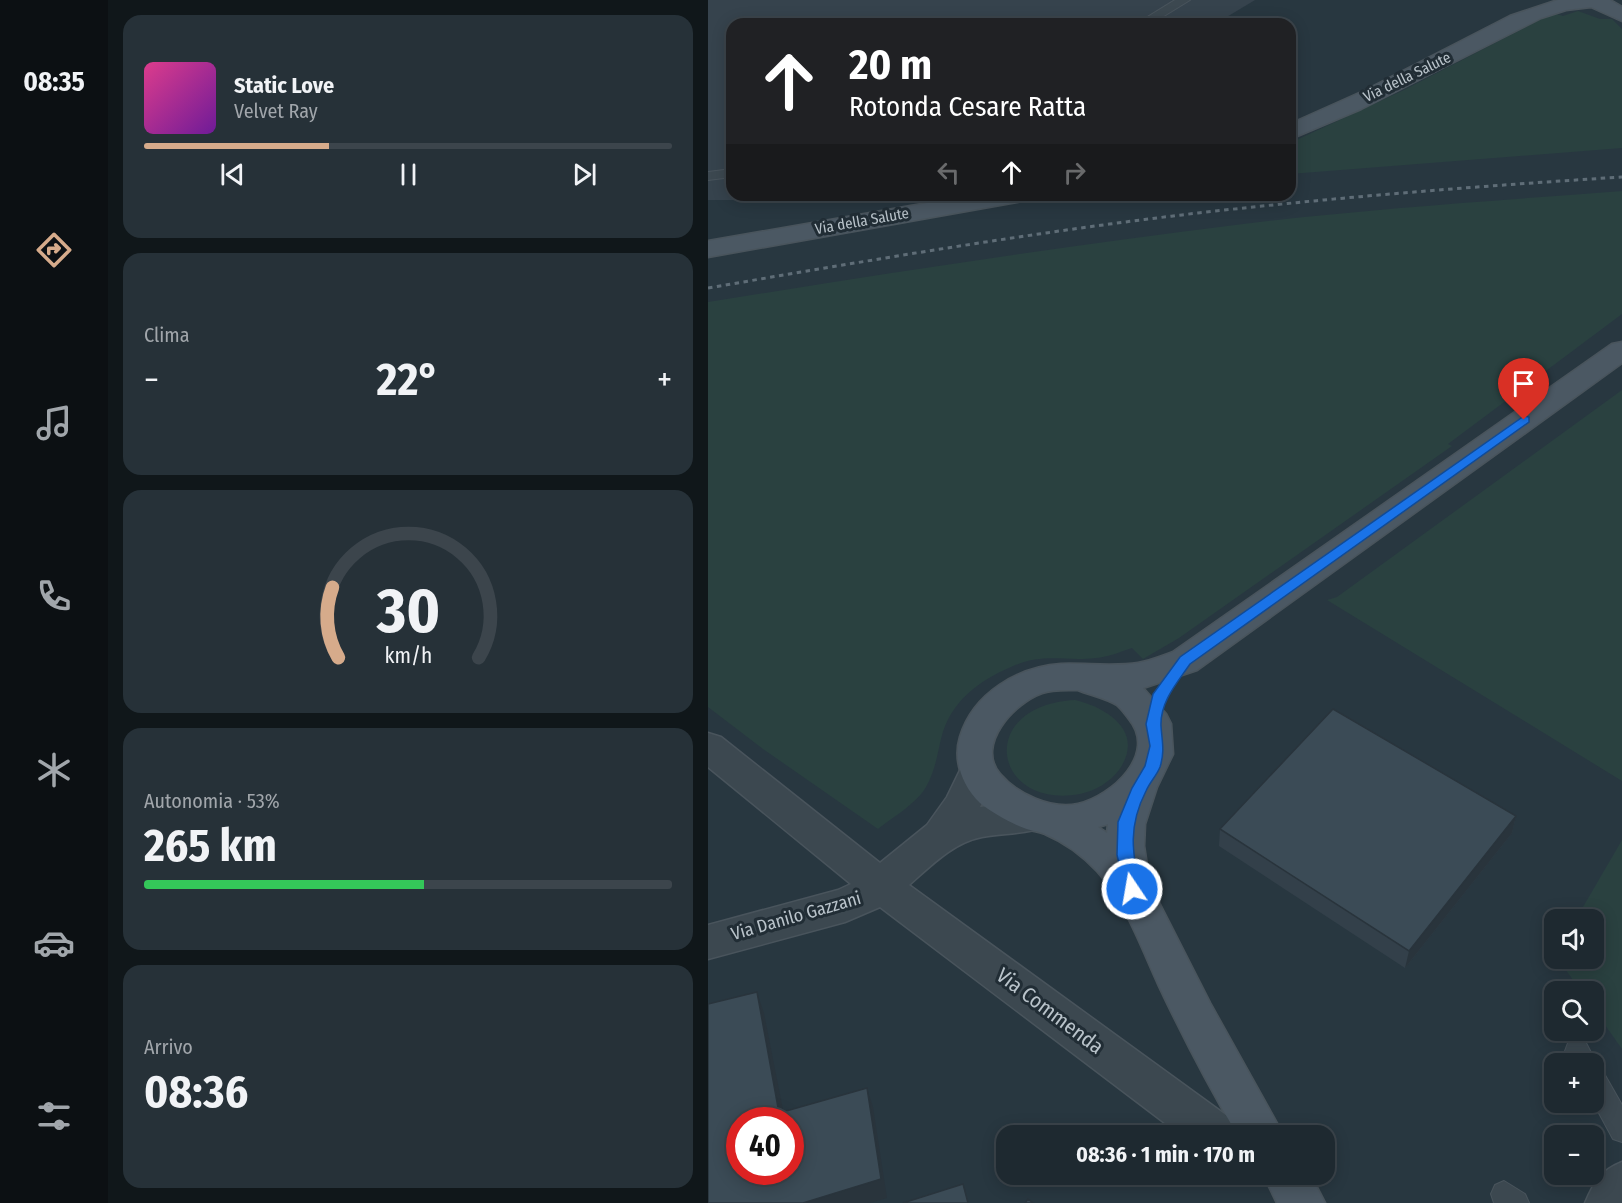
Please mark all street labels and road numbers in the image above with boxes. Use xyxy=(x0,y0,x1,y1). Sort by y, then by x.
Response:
street label: Via della Salute xyxy=(1360,48,1454,106)
street label: Via della Salute xyxy=(814,204,910,238)
street label: Via Danilo Gazzani xyxy=(728,887,864,945)
street label: Via Commenda xyxy=(991,962,1109,1060)

